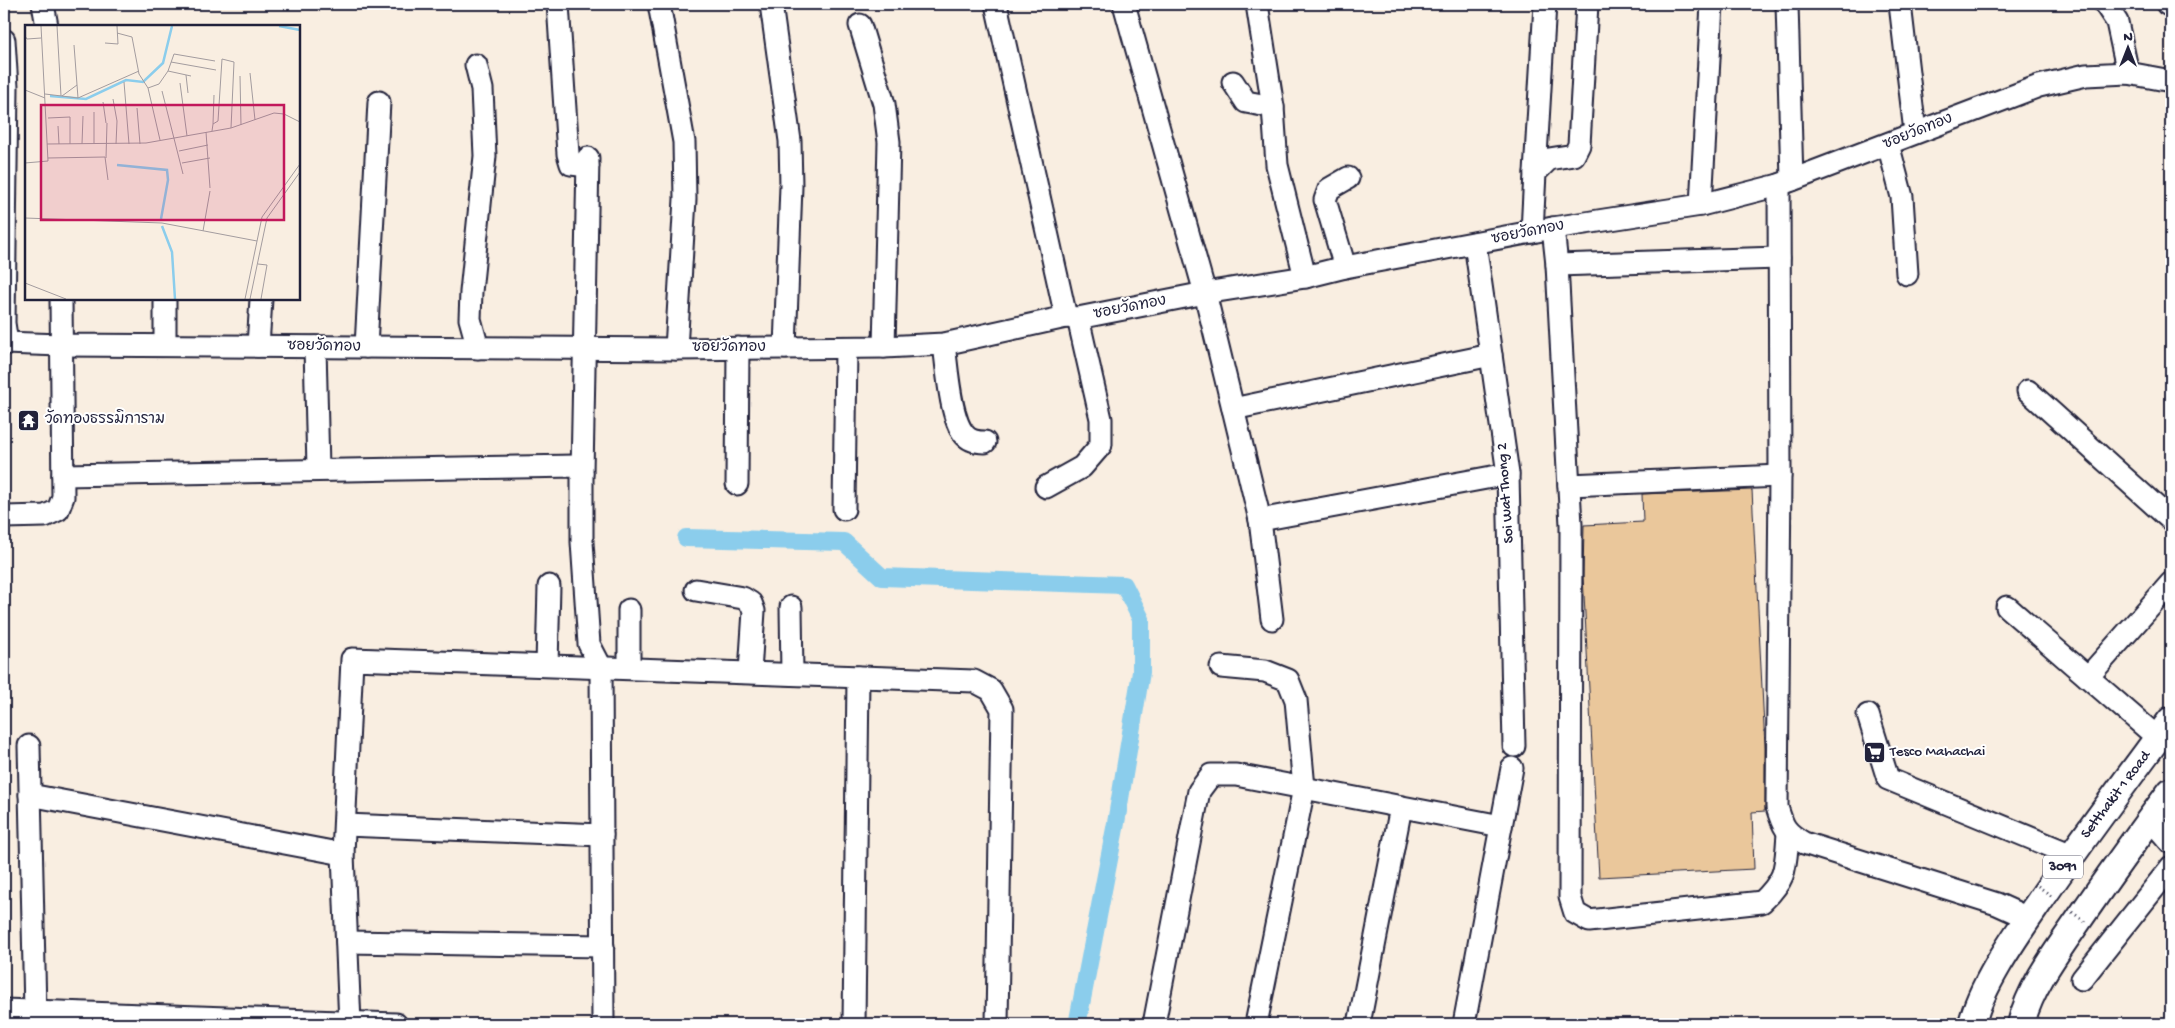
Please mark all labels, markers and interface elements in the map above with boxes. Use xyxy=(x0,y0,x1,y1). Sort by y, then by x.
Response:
north arrow xyxy=(2102,22,2152,72)
inset map xyxy=(25,25,300,300)
text: N xyxy=(2123,29,2133,46)
street label: ซอยวัดทอง xyxy=(1880,108,1956,154)
street label: ซอยวัดทอง xyxy=(1490,215,1566,249)
street label: ซอยวัดทอง xyxy=(1092,290,1168,324)
street label: ซอยวัดทอง xyxy=(287,335,361,357)
street label: ซอยวัดทอง xyxy=(692,337,766,357)
temple icon: วัดทองธรรมิการาม xyxy=(17,408,41,432)
place label: วัดทองธรรมิการาม xyxy=(45,409,165,429)
street label: Soi Wat Thong 2 xyxy=(1494,442,1518,544)
supermarket icon: Tesco Mahachai xyxy=(1862,740,1886,764)
place label: Tesco Mahachai xyxy=(1889,743,1985,761)
street label: Setthakit 1 Road xyxy=(2077,747,2156,842)
road number: 3091 xyxy=(2043,856,2083,879)

